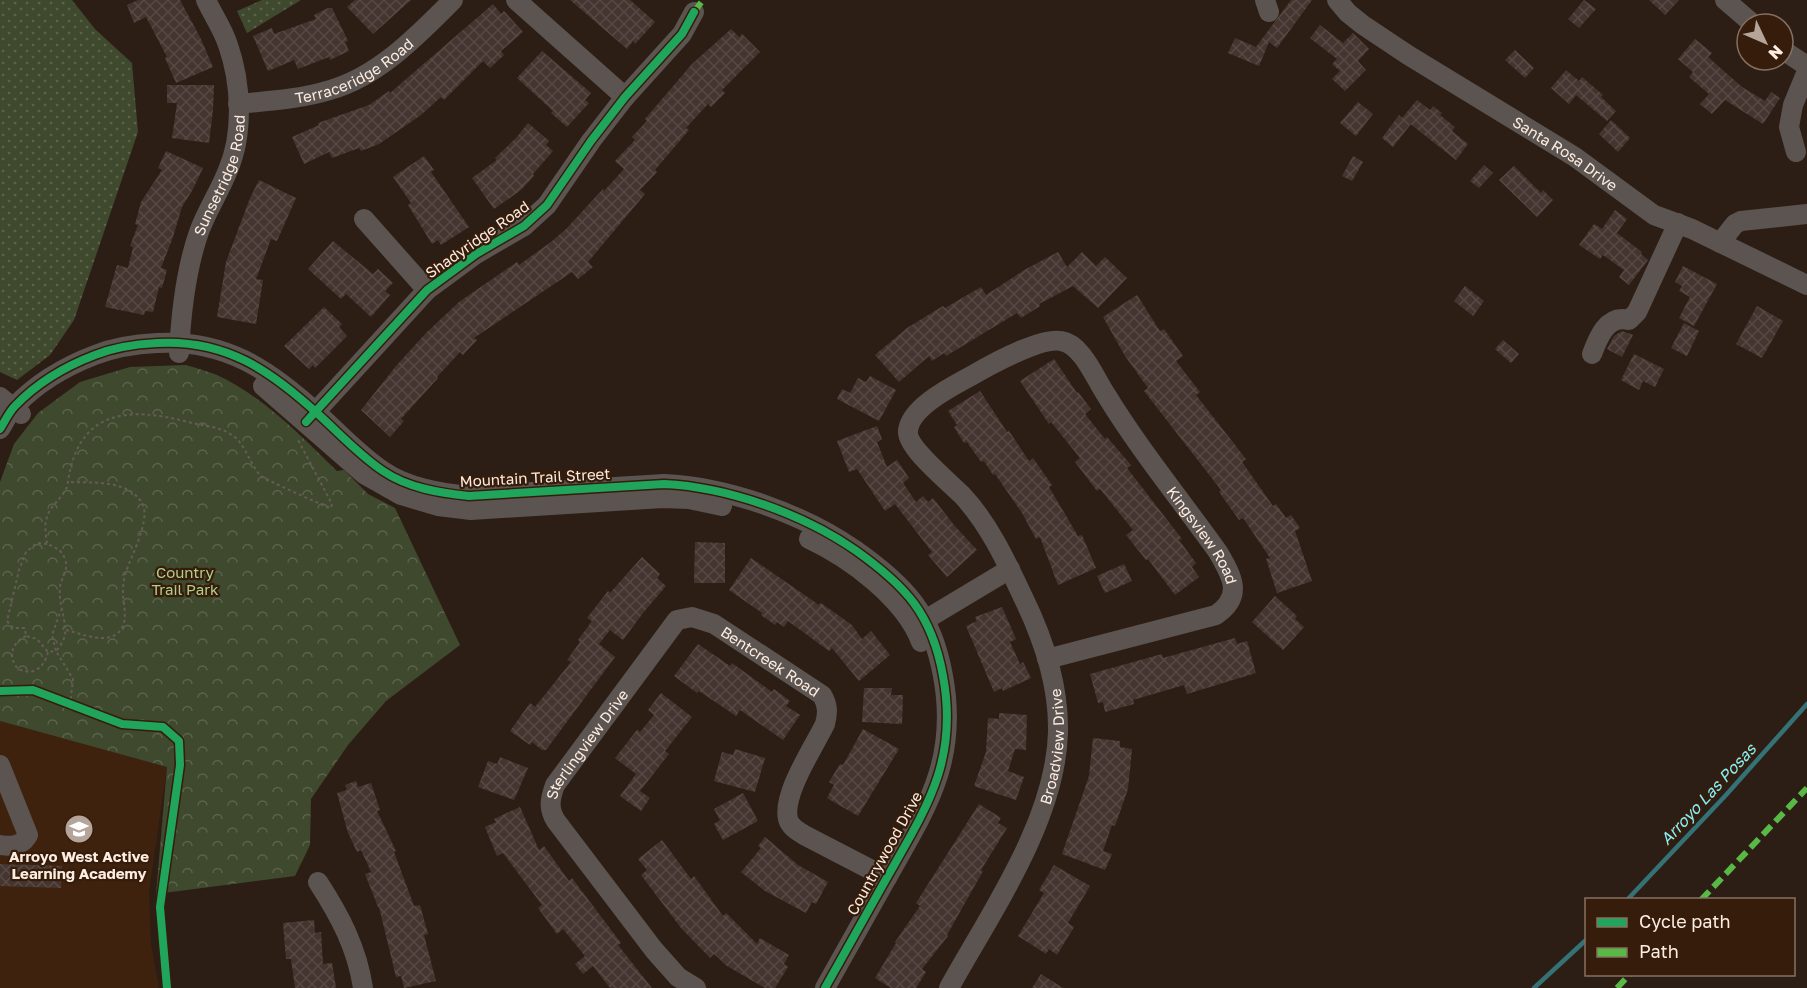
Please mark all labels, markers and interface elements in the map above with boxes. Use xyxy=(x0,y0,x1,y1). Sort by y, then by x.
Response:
north arrow xyxy=(1735,12,1795,72)
street label: Terraceridge Road xyxy=(294,34,417,107)
text: N xyxy=(1764,41,1787,64)
street label: Santa Rosa Drive xyxy=(1510,112,1622,195)
street label: Sunsetridge Road xyxy=(189,114,248,238)
street label: Shadyridge Road xyxy=(422,197,532,281)
street label: Mountain Trail Street xyxy=(459,464,611,490)
street label: Kingsview Road xyxy=(1163,482,1241,586)
park label: Country Trail Park xyxy=(151,563,219,598)
street label: Bentcreek Road xyxy=(718,622,823,700)
street label: Sterlingview Drive xyxy=(542,685,632,801)
street label: Broadview Drive xyxy=(1036,687,1067,807)
water label: Arroyo Las Posas xyxy=(1656,738,1761,849)
street label: Countrywood Drive xyxy=(843,788,926,918)
school or university icon: Arroyo West Active Learning Academy xyxy=(63,813,95,845)
place label: Arroyo West Active Learning Academy xyxy=(9,847,149,882)
legend xyxy=(1585,898,1795,976)
text: Cycle path xyxy=(1639,910,1731,932)
text: Path xyxy=(1639,940,1679,962)

